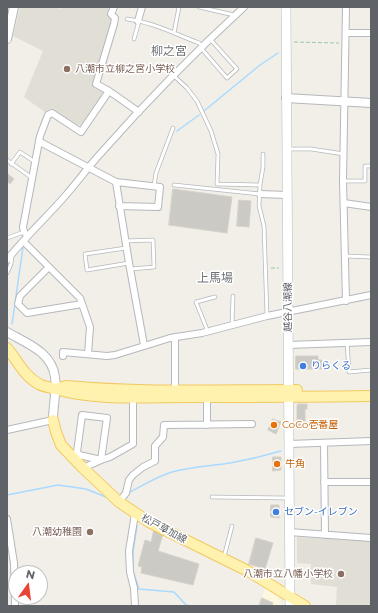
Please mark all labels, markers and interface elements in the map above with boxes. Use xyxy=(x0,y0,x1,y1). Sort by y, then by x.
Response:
district label: 柳之宮 xyxy=(151,44,187,58)
place label: 八潮市立柳之宮小学校 xyxy=(75,63,175,75)
marker: 八潮市立柳之宮小学校 xyxy=(62,64,72,74)
district label: 上馬場 xyxy=(197,271,233,285)
street label: 越谷八潮線 xyxy=(282,282,294,332)
place label: りらくる xyxy=(311,360,351,372)
marker: りらくる xyxy=(298,361,308,371)
place label: CoCo壱番屋 xyxy=(282,419,338,431)
marker: CoCo壱番屋 xyxy=(269,420,279,430)
place label: 牛角 xyxy=(285,458,305,470)
marker: 牛角 xyxy=(272,459,282,469)
place label: セブン-イレブン xyxy=(284,506,358,518)
marker: セブン-イレブン xyxy=(271,507,281,517)
street label: 松戸草加線 xyxy=(139,512,189,546)
place label: 八潮幼稚園 xyxy=(32,526,82,538)
marker: 八潮幼稚園 xyxy=(85,527,95,537)
north arrow xyxy=(8,565,48,605)
text: N xyxy=(25,566,37,582)
place label: 八潮市立八幡小学校 xyxy=(243,568,333,580)
marker: 八潮市立八幡小学校 xyxy=(336,569,346,579)

